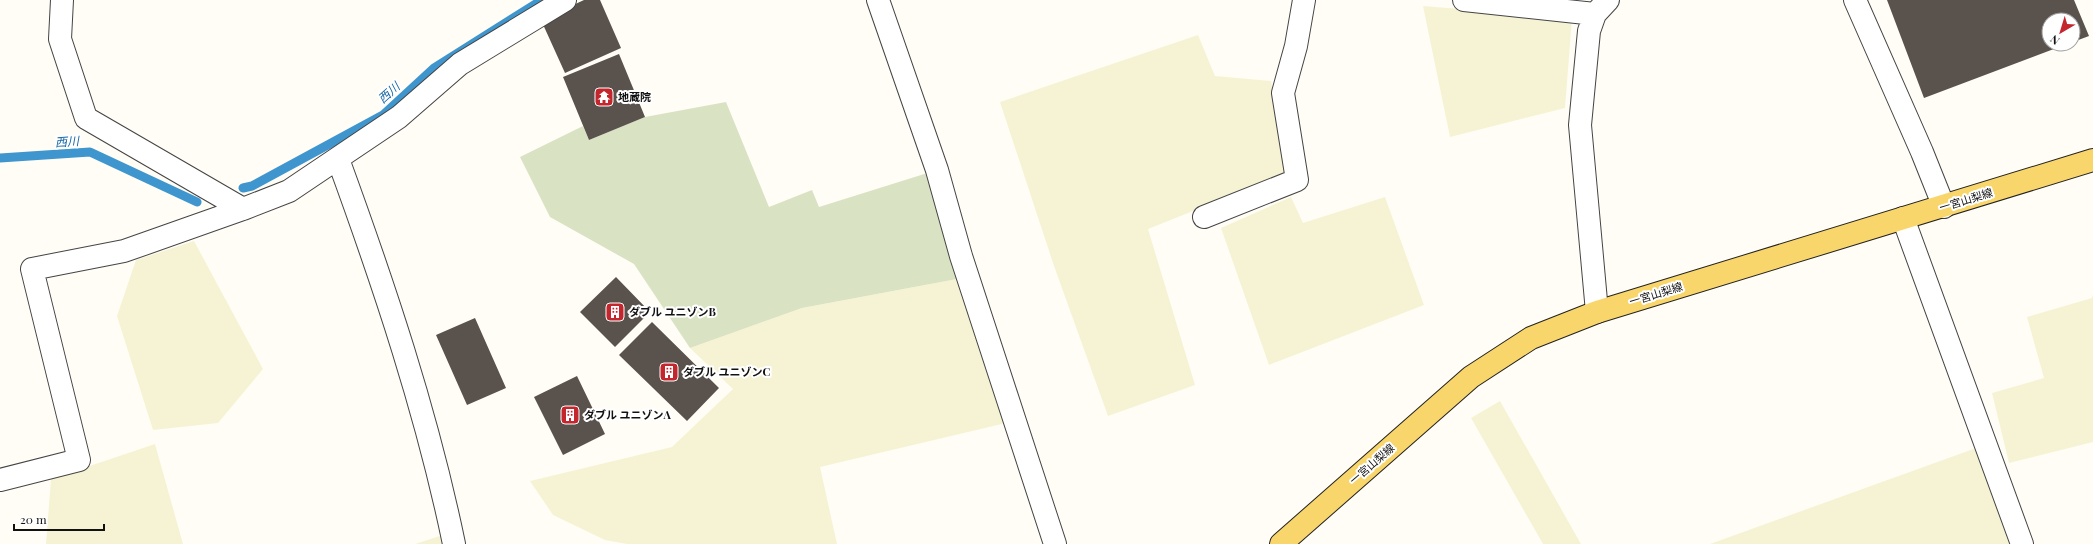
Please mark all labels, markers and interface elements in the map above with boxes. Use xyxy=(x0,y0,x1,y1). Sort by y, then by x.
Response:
north arrow xyxy=(2041,12,2081,52)
text: N xyxy=(2047,32,2062,49)
water label: 西川 xyxy=(374,77,404,106)
temple icon: 地蔵院 xyxy=(593,86,615,108)
place label: 地蔵院 xyxy=(618,89,651,104)
water label: 西川 xyxy=(54,132,81,150)
street label: 一宮山梨線 xyxy=(1937,184,1994,215)
street label: 一宮山梨線 xyxy=(1627,278,1684,309)
building icon: ダブル ユニゾンB xyxy=(604,301,626,323)
place label: ダブル ユニゾンB xyxy=(629,304,717,319)
building icon: ダブル ユニゾンC xyxy=(658,361,680,383)
place label: ダブル ユニゾンC xyxy=(683,364,771,379)
building icon: ダブル ユニゾンA xyxy=(559,404,581,426)
place label: ダブル ユニゾンA xyxy=(584,407,672,422)
street label: 一宮山梨線 xyxy=(1346,440,1397,487)
scale bar xyxy=(14,506,104,532)
text: 20 m xyxy=(20,511,47,527)

